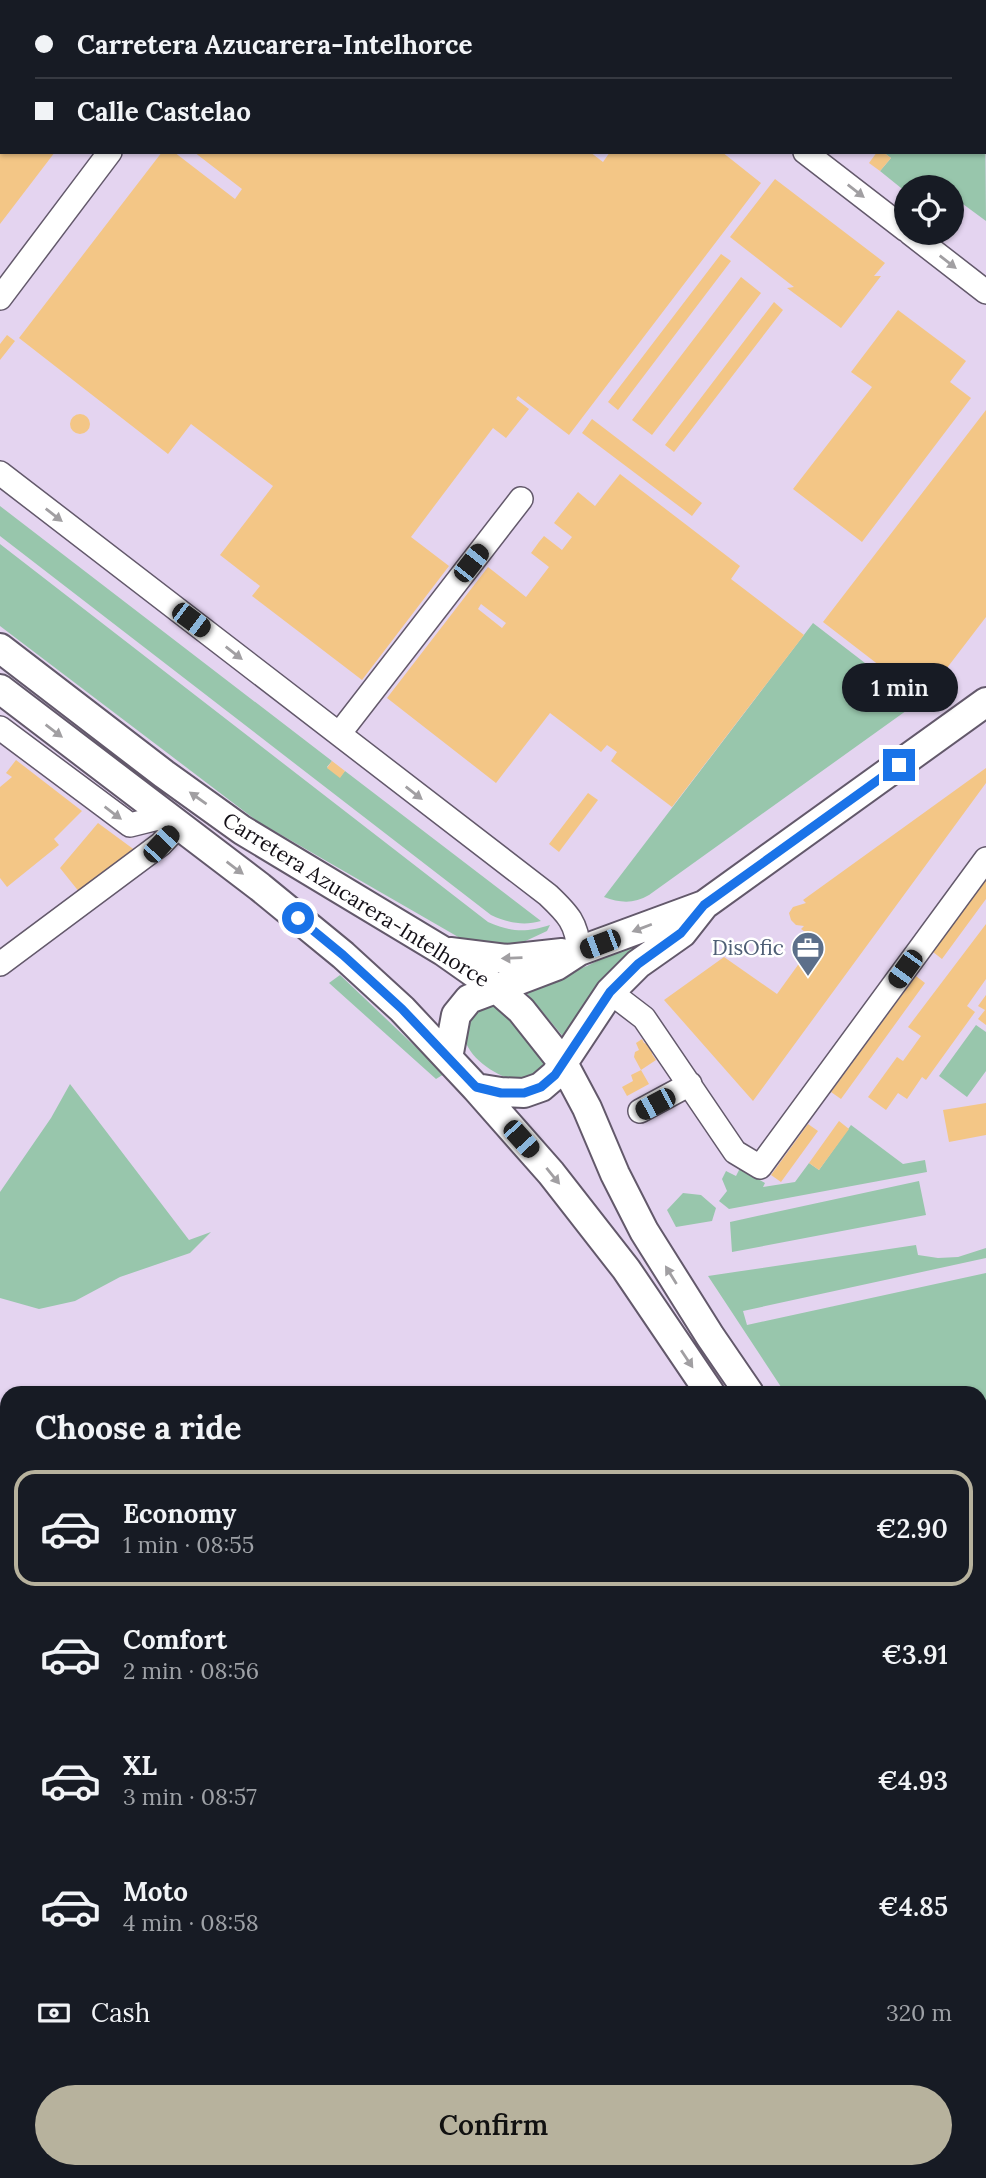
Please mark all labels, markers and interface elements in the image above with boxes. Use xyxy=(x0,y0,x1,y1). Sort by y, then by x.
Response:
text: Carretera Azucarera-Intelhorce xyxy=(77,28,473,61)
text: Calle Castelao xyxy=(77,95,251,128)
map controls xyxy=(894,175,964,245)
button: locate xyxy=(894,175,964,245)
one-way arrow xyxy=(847,184,865,198)
one-way arrow xyxy=(939,255,957,269)
one-way arrow xyxy=(45,507,63,521)
car xyxy=(450,540,493,586)
car xyxy=(168,599,215,641)
one-way arrow xyxy=(225,646,243,661)
callout: 1 min xyxy=(841,664,957,712)
text: 1 min xyxy=(871,673,929,702)
one-way arrow xyxy=(45,723,63,737)
route end xyxy=(883,749,915,781)
one-way arrow xyxy=(405,785,423,799)
one-way arrow xyxy=(189,791,207,805)
one-way arrow xyxy=(104,805,122,820)
street label: Carretera Azucarera-Intelhorce xyxy=(218,806,495,993)
car xyxy=(139,821,184,867)
one-way arrow xyxy=(226,861,244,875)
route start xyxy=(282,902,314,934)
one-way arrow xyxy=(631,922,652,933)
car xyxy=(577,927,624,961)
office icon: DisOfic xyxy=(789,929,827,978)
place label: DisOfic xyxy=(712,934,784,961)
car xyxy=(885,946,926,992)
one-way arrow xyxy=(500,952,522,963)
car xyxy=(632,1085,679,1123)
car xyxy=(500,1116,543,1162)
one-way arrow xyxy=(545,1167,560,1184)
one-way arrow xyxy=(664,1265,677,1284)
one-way arrow xyxy=(680,1350,694,1368)
text: Choose a ride xyxy=(35,1407,242,1448)
icon: car xyxy=(39,1497,102,1560)
text: Economy xyxy=(123,1497,236,1530)
text: €2.90 xyxy=(876,1512,948,1545)
text: 1 min · 08:55 xyxy=(123,1530,254,1559)
icon: car xyxy=(39,1623,102,1686)
text: Comfort xyxy=(123,1623,227,1656)
text: €3.91 xyxy=(881,1638,948,1671)
text: 2 min · 08:56 xyxy=(123,1656,259,1685)
icon: car xyxy=(39,1749,102,1812)
text: XL xyxy=(123,1749,157,1782)
text: €4.93 xyxy=(878,1764,948,1797)
text: 3 min · 08:57 xyxy=(123,1782,257,1811)
icon: car xyxy=(39,1875,102,1938)
text: Moto xyxy=(123,1875,188,1908)
text: €4.85 xyxy=(878,1890,948,1923)
text: 4 min · 08:58 xyxy=(123,1908,259,1937)
icon: cash xyxy=(35,1994,73,2032)
text: Cash xyxy=(91,1996,150,2029)
text: 320 m xyxy=(886,1998,952,2027)
button: Confirm xyxy=(35,2085,952,2165)

